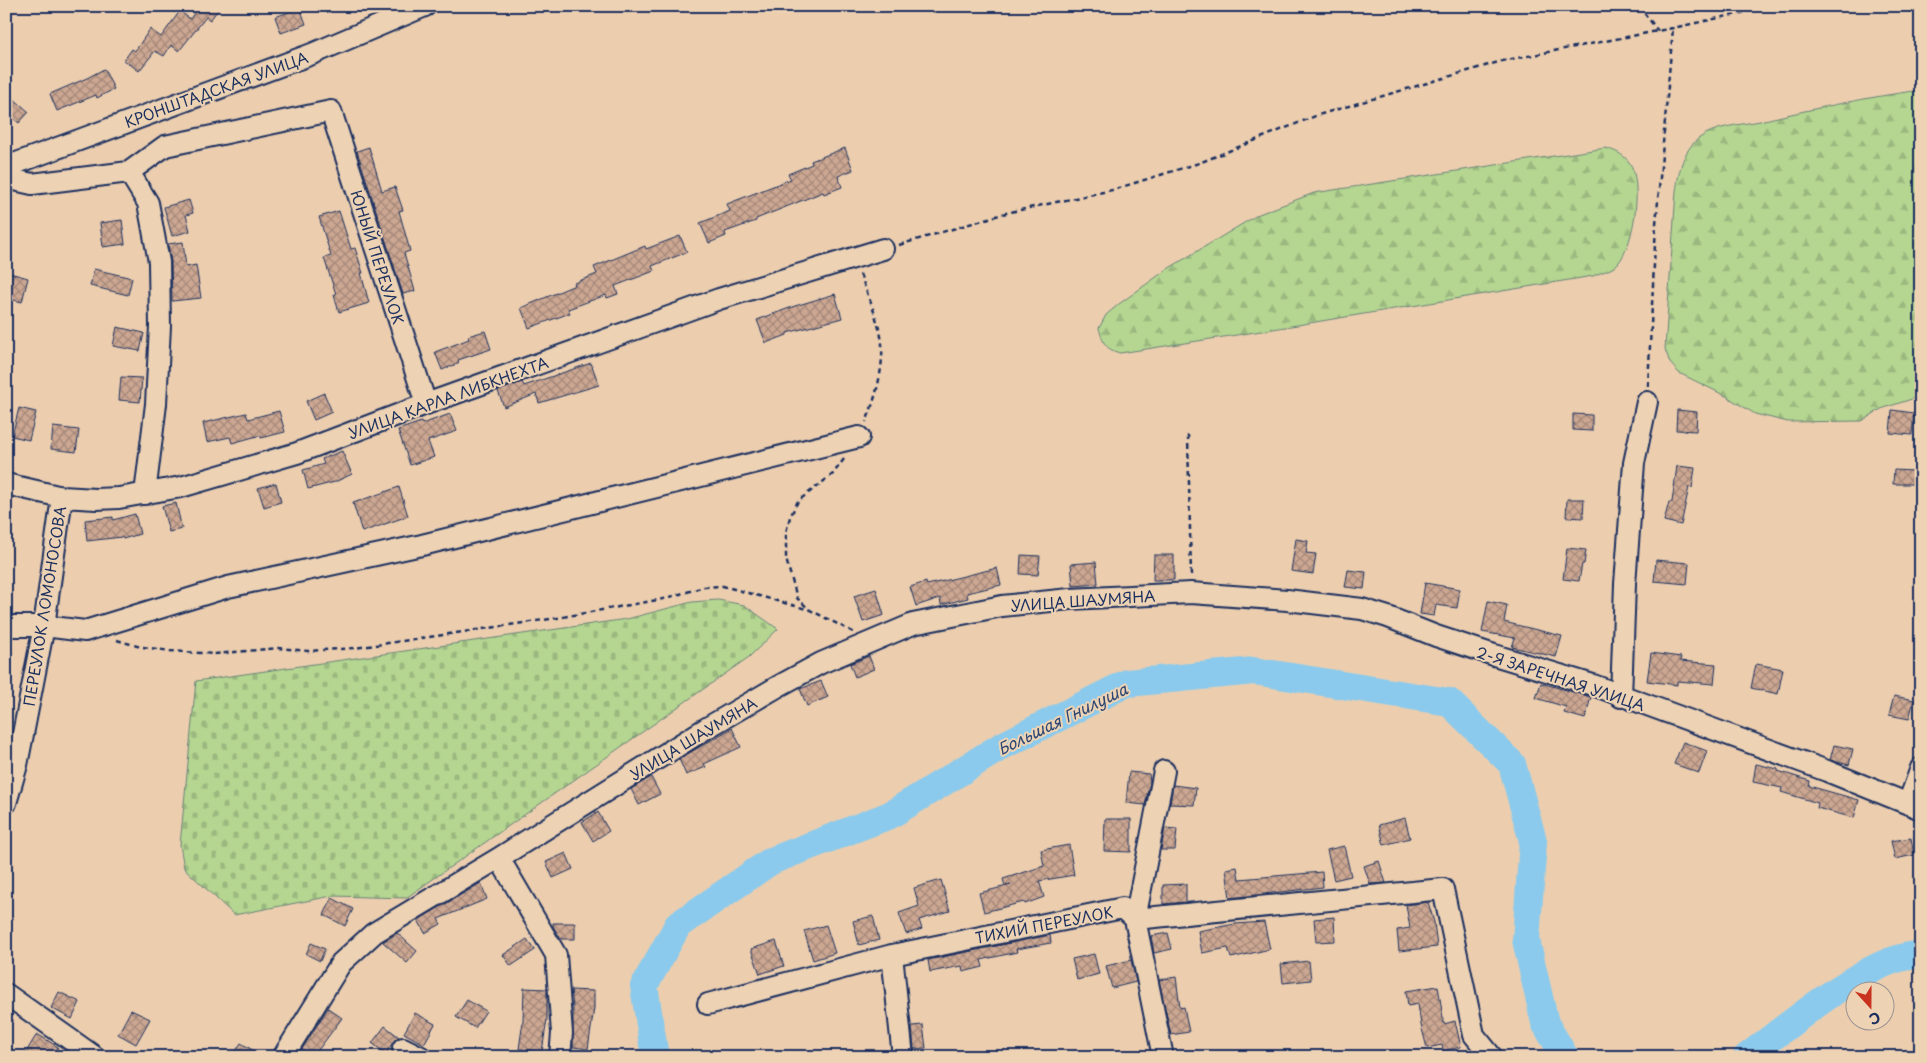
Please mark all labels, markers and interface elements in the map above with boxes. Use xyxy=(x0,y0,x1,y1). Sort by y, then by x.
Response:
street label: КРОНШТАДСКАЯ УЛИЦА xyxy=(121,45,311,133)
street label: ЮНЫЙ ПЕРЕУЛОК xyxy=(345,187,411,327)
street label: УЛИЦА КАРЛА ЛИБКНЕХТА xyxy=(345,350,551,444)
street label: ПЕРЕУЛОК ЛОМОНОСОВА xyxy=(17,504,71,708)
street label: УЛИЦА ШАУМЯНА xyxy=(1010,583,1156,617)
street label: 2-Я ЗАРЕЧНАЯ УЛИЦА xyxy=(1474,640,1648,716)
water label: Большая Гнилуша xyxy=(993,676,1132,760)
street label: УЛИЦА ШАУМЯНА xyxy=(625,691,761,785)
street label: ТИХИЙ ПЕРЕУЛОК xyxy=(973,899,1115,949)
north arrow xyxy=(1844,980,1894,1030)
text: С xyxy=(1866,1007,1884,1030)

